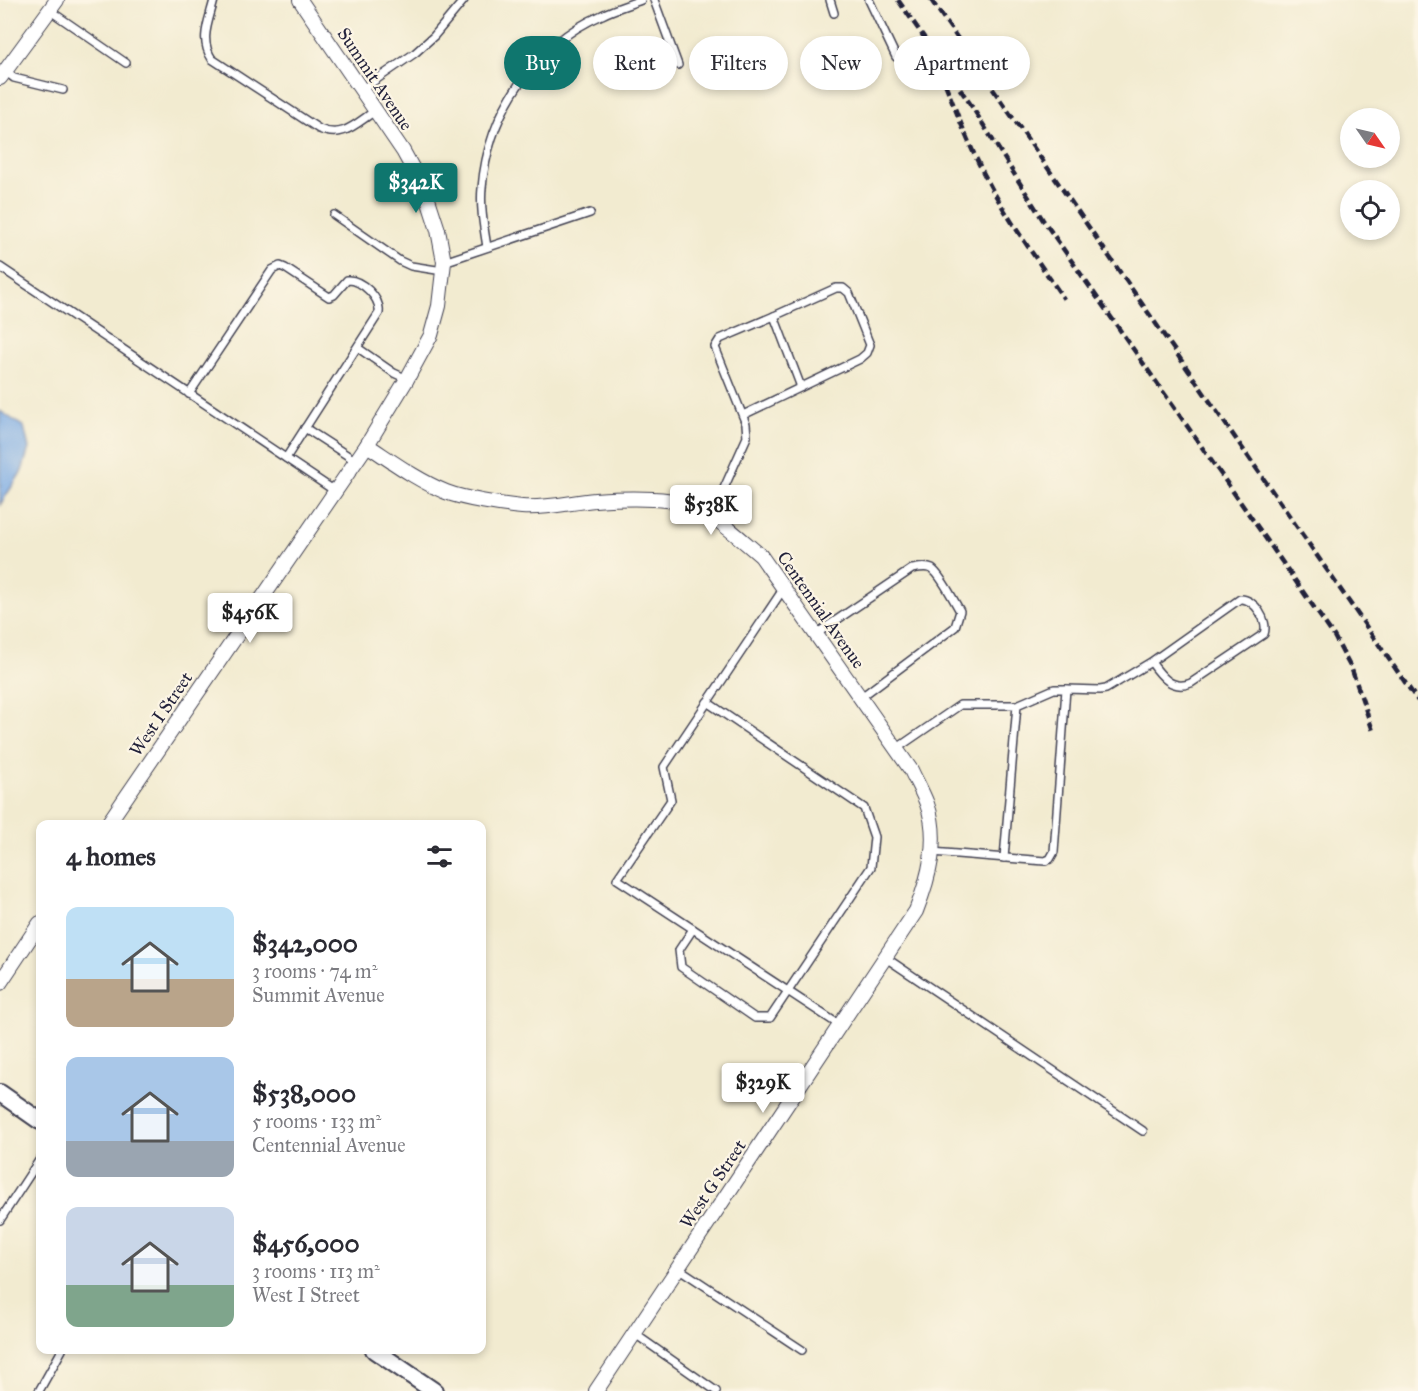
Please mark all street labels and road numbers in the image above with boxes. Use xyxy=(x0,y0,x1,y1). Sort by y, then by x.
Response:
street label: Summit Avenue xyxy=(333,23,417,135)
street label: Centennial Avenue xyxy=(772,547,870,673)
street label: West I Street xyxy=(125,667,198,760)
street label: West G Street xyxy=(675,1135,751,1233)

